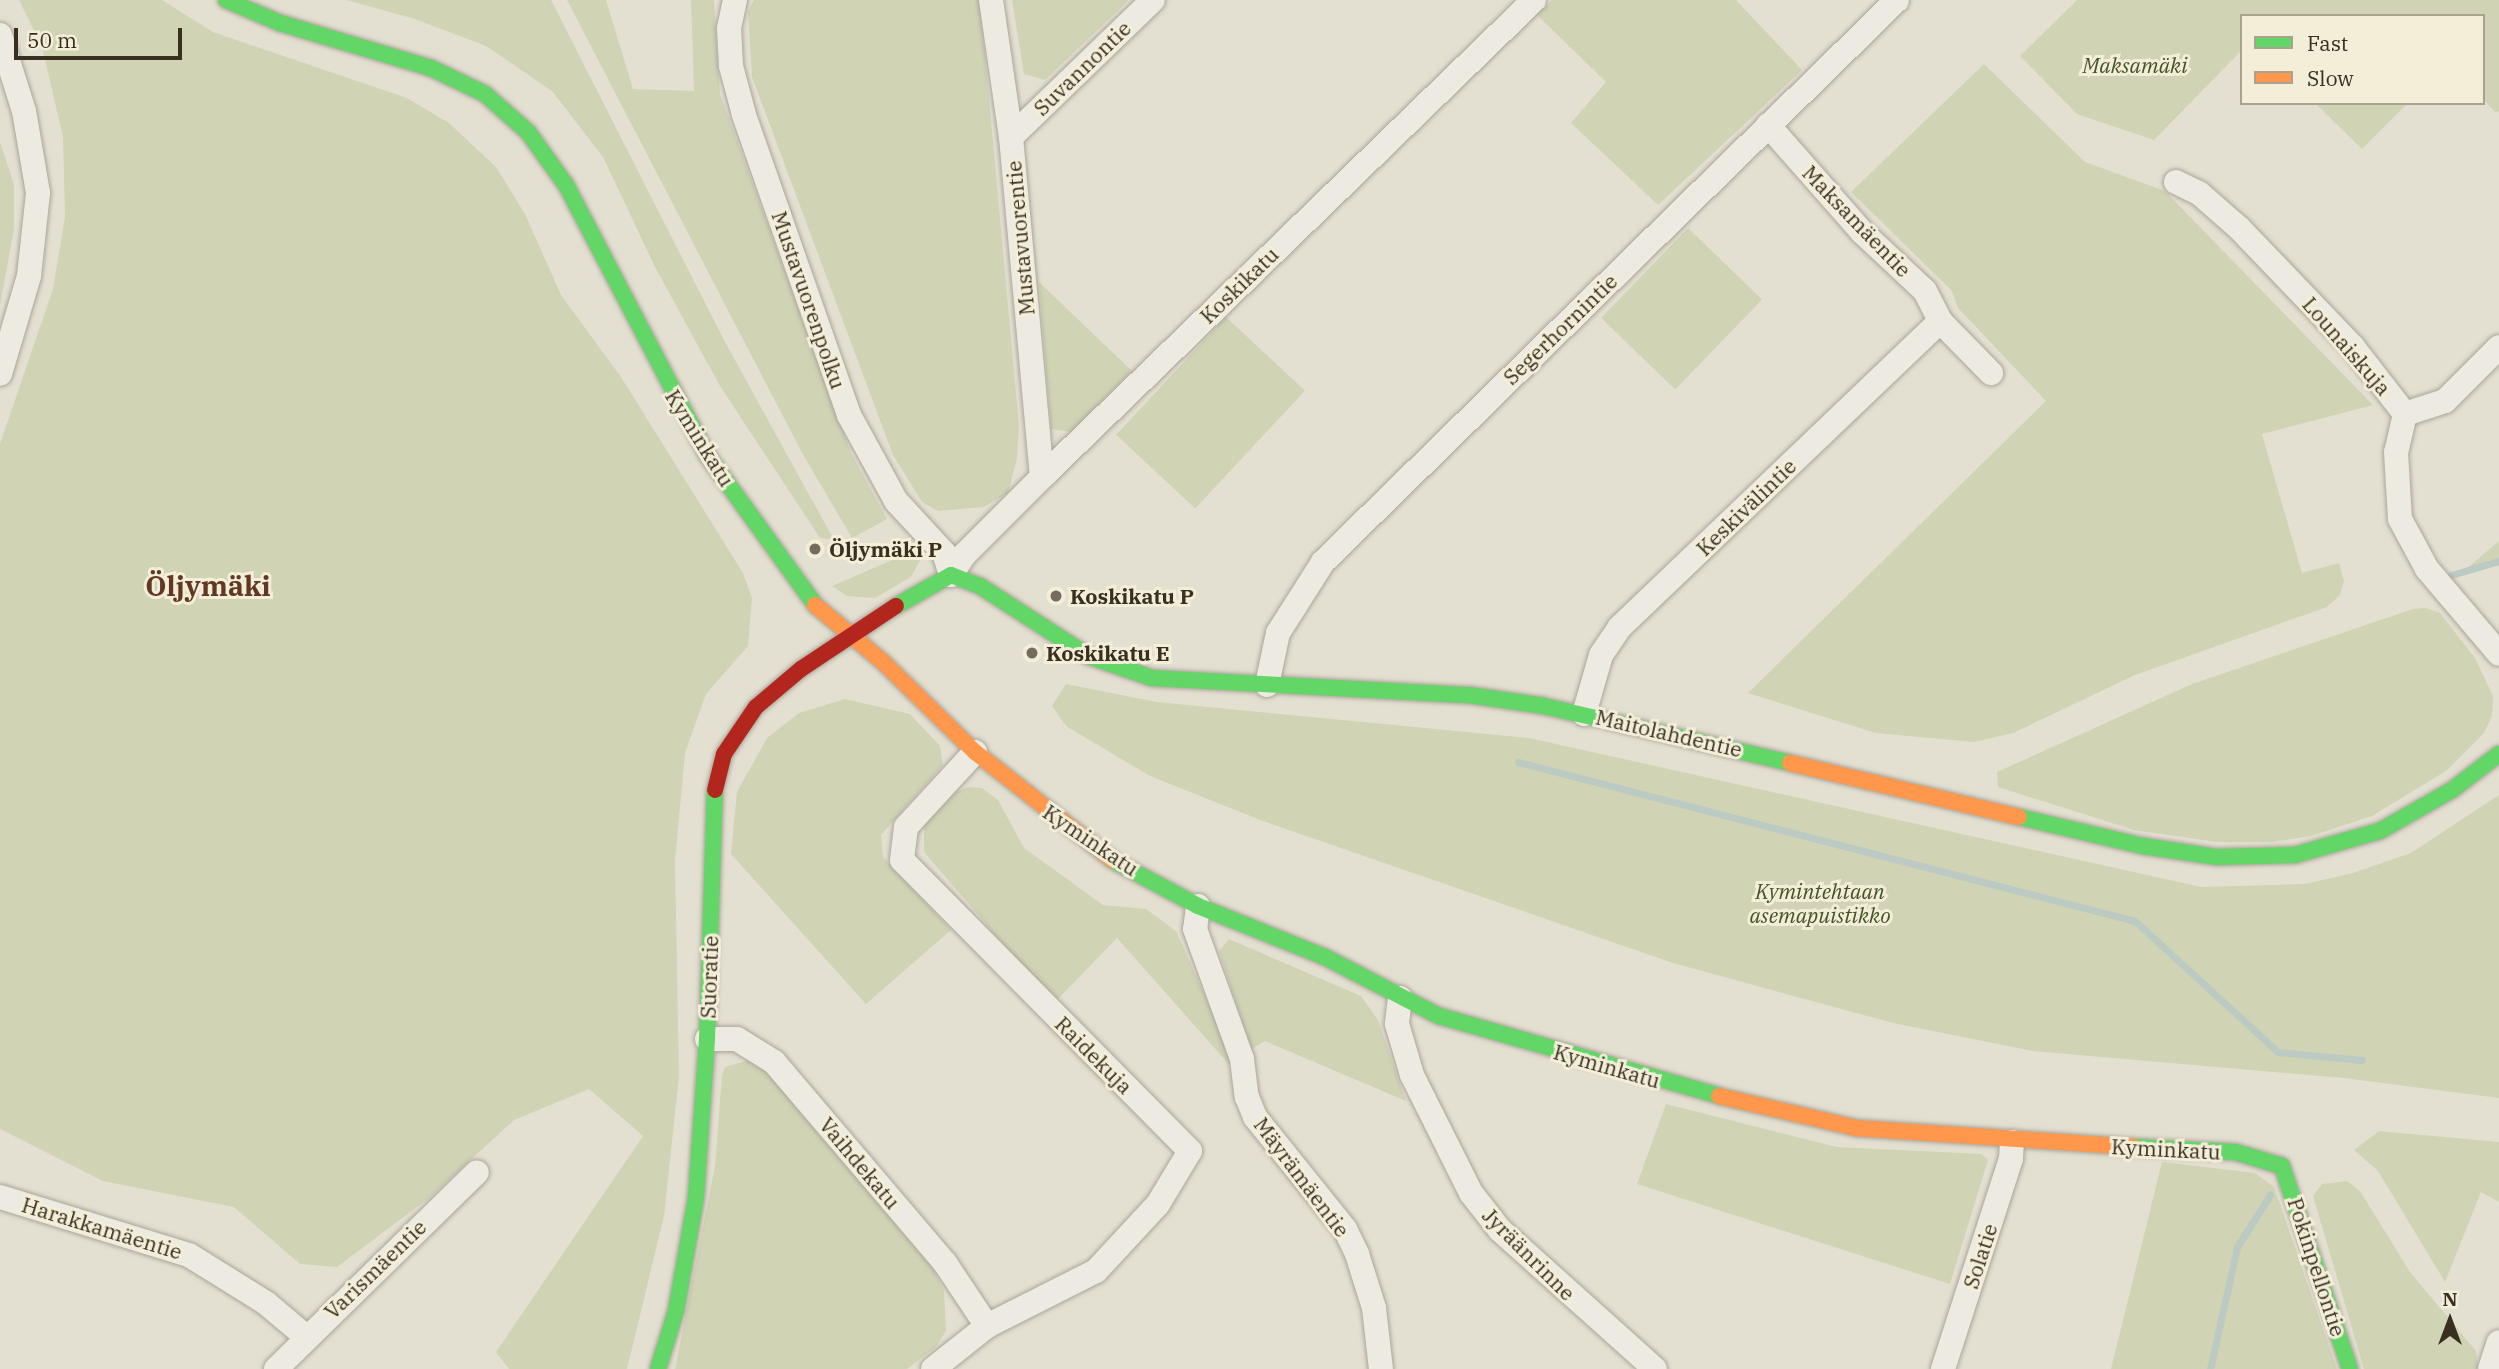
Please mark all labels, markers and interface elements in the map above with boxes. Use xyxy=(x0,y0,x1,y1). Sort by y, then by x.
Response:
scale bar xyxy=(18,14,186,58)
legend xyxy=(2240,14,2485,105)
street label: Suvannontie xyxy=(1028,15,1136,121)
text: 50 m xyxy=(27,26,77,54)
text: Fast xyxy=(2307,29,2348,57)
park label: Maksamäki xyxy=(2082,52,2188,78)
text: Slow xyxy=(2307,64,2354,92)
street label: Mustavuorentie xyxy=(1001,160,1039,316)
street label: Maksamäentie xyxy=(1798,160,1916,282)
street label: Mustavuorenpolku xyxy=(767,208,851,392)
street label: Koskikatu xyxy=(1195,241,1283,329)
street label: Segerhornintie xyxy=(1498,268,1622,390)
street label: Lounaiskuja xyxy=(2297,292,2397,400)
street label: Kyminkatu xyxy=(660,385,740,491)
street label: Keskivälintie xyxy=(1691,453,1801,561)
place label: Öljymäki P xyxy=(829,536,942,562)
marker: Öljymäki P xyxy=(807,541,823,557)
district label: Öljymäki xyxy=(145,569,271,603)
place label: Koskikatu P xyxy=(1070,583,1194,609)
marker: Koskikatu P xyxy=(1048,588,1064,604)
place label: Koskikatu E xyxy=(1046,640,1170,666)
marker: Koskikatu E xyxy=(1024,645,1040,661)
street label: Maitolahdentie xyxy=(1593,704,1745,762)
street label: Kyminkatu xyxy=(1039,799,1143,881)
park label: Kymintehtaan asemapuistikko xyxy=(1749,878,1891,928)
street label: Suoratie xyxy=(695,935,723,1019)
street label: Raidekuja xyxy=(1050,1011,1138,1099)
street label: Kyminkatu xyxy=(1551,1039,1663,1093)
street label: Vaihdekatu xyxy=(814,1112,906,1214)
street label: Mäyrämäentie xyxy=(1249,1112,1355,1242)
street label: Kyminkatu xyxy=(2111,1134,2221,1164)
street label: Harakkamäentie xyxy=(19,1192,185,1264)
street label: Pokinpellontie xyxy=(2283,1194,2351,1340)
street label: Jyräänrinne xyxy=(1477,1202,1581,1306)
street label: Varismäentie xyxy=(319,1214,431,1324)
street label: Solatie xyxy=(1958,1220,2002,1292)
north arrow xyxy=(2415,1285,2485,1355)
text: N xyxy=(2442,1287,2458,1311)

